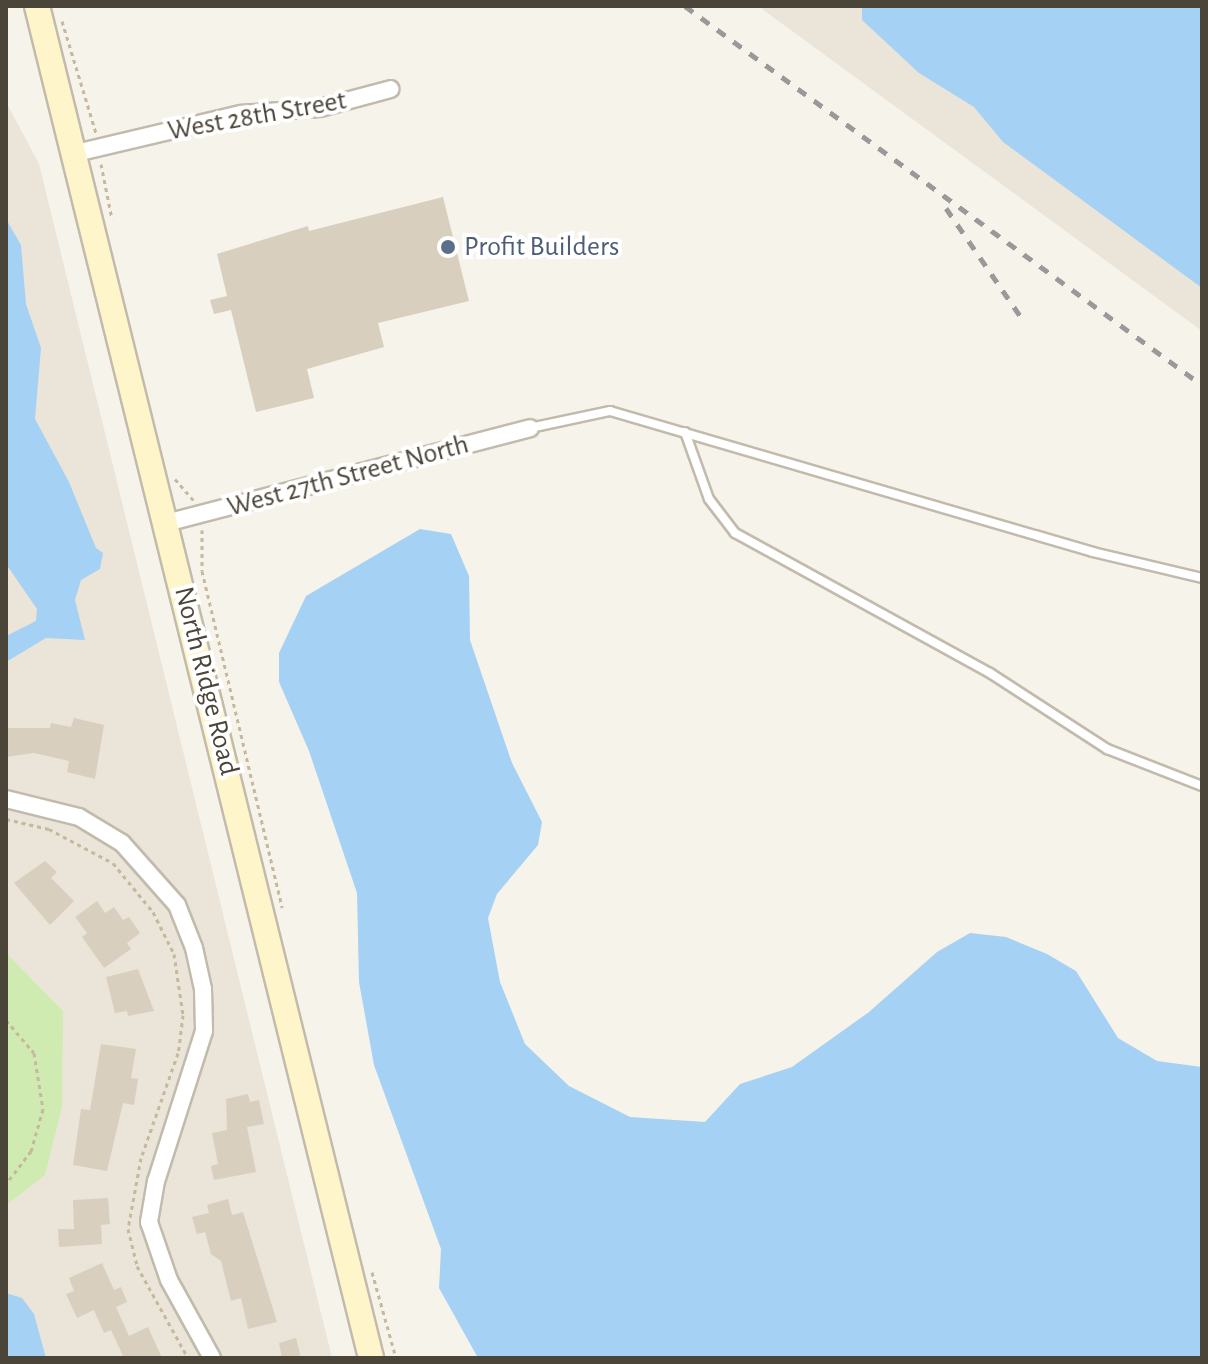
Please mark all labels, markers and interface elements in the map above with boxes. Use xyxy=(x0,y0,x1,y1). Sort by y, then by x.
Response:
street label: West 28th Street xyxy=(165,84,349,148)
place label: Profit Builders xyxy=(464,230,619,264)
marker: Profit Builders xyxy=(439,238,457,256)
street label: West 27th Street North xyxy=(224,428,472,524)
street label: North Ridge Road xyxy=(166,583,246,779)

